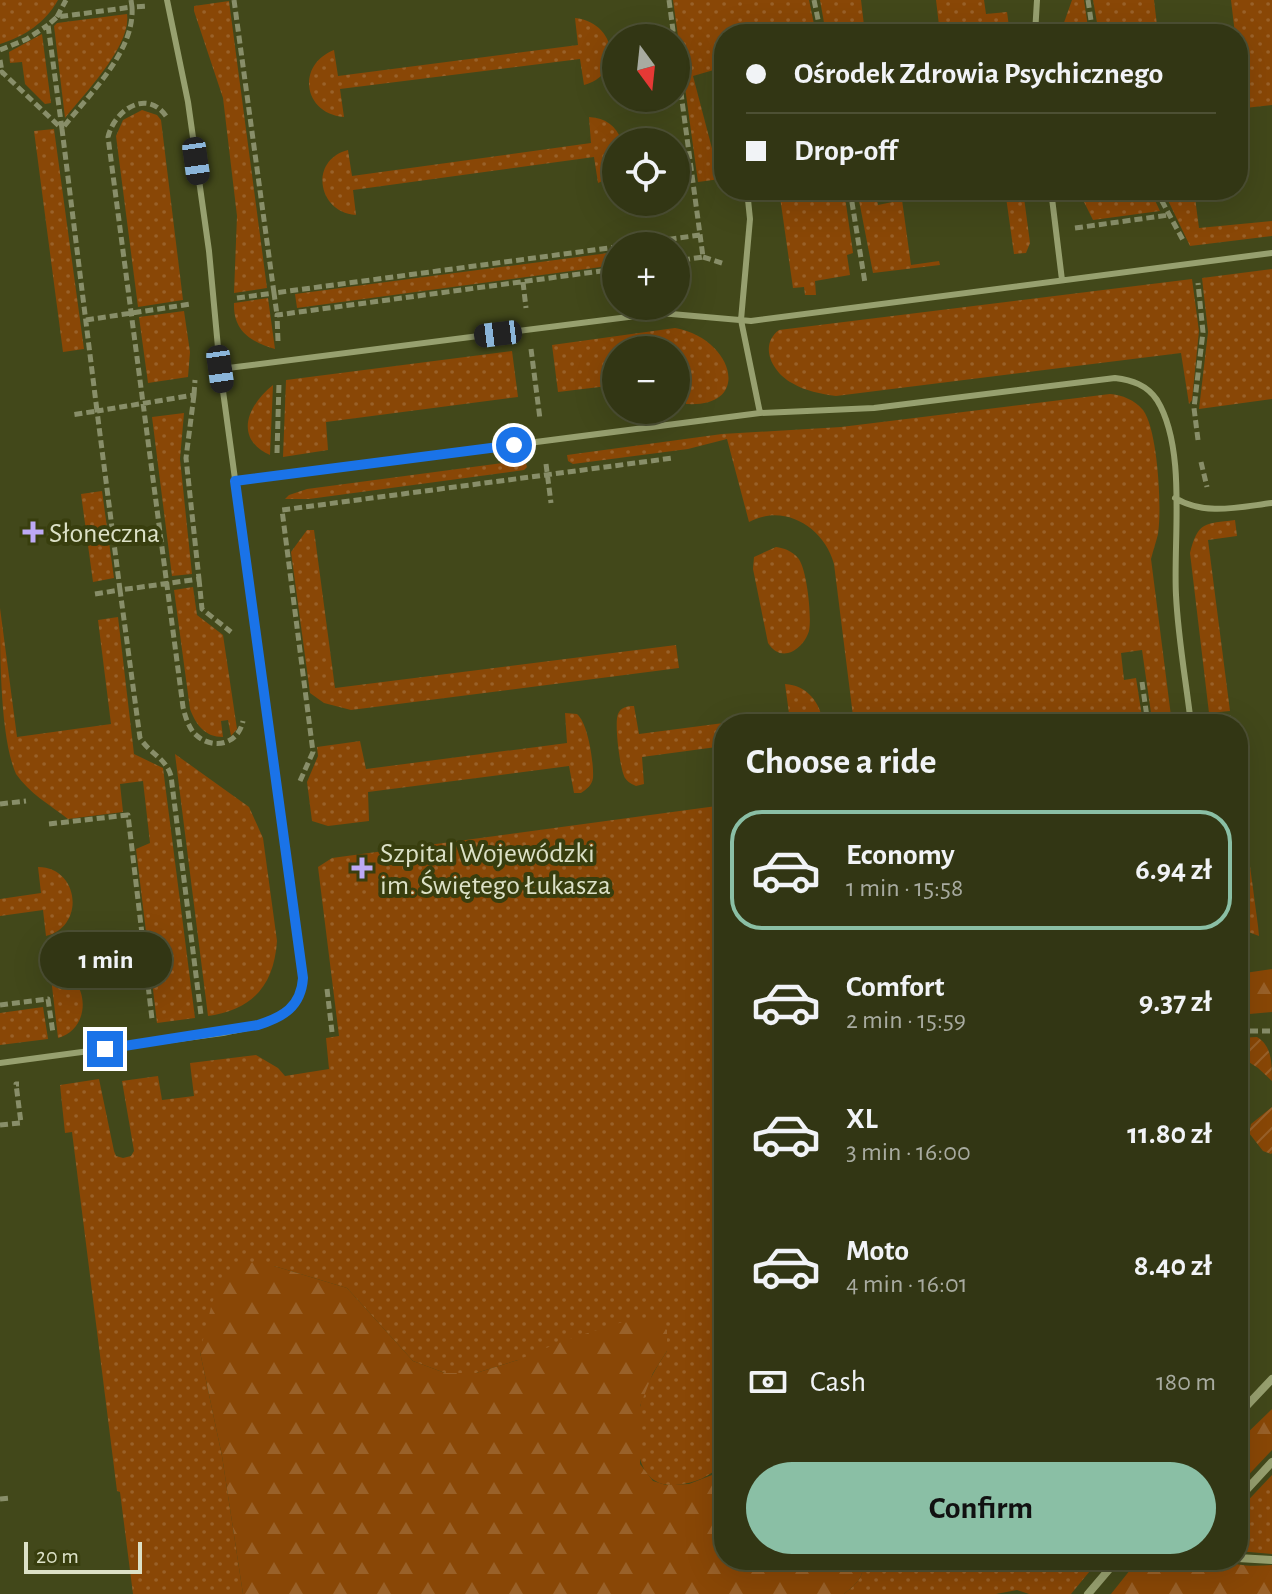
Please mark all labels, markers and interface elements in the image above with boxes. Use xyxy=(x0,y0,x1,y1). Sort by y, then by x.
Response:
north arrow xyxy=(602,24,690,112)
map controls xyxy=(602,24,690,424)
text: Ośrodek Zdrowia Psychicznego xyxy=(794,59,1163,89)
button: locate xyxy=(602,128,690,216)
car xyxy=(181,136,211,186)
text: Drop-off xyxy=(794,136,897,166)
button: + xyxy=(602,232,690,320)
car xyxy=(473,319,523,349)
button: − xyxy=(602,336,690,424)
car xyxy=(205,344,235,394)
route start xyxy=(496,427,532,463)
place label: Słoneczna xyxy=(49,520,160,548)
marker: Słoneczna xyxy=(24,523,42,541)
text: Choose a ride xyxy=(746,744,936,780)
icon: car xyxy=(750,834,822,906)
place label: Szpital Wojewódzki im. Świętego Łukasza xyxy=(380,840,611,900)
text: Economy xyxy=(846,840,955,870)
text: 6.94 zł xyxy=(1135,855,1212,885)
marker: Szpital Wojewódzki im. Świętego Łukasza xyxy=(351,857,373,879)
text: 1 min · 15:58 xyxy=(846,875,963,901)
callout: 1 min xyxy=(39,933,171,989)
text: 1 min xyxy=(79,947,133,973)
icon: car xyxy=(750,966,822,1038)
text: Comfort xyxy=(846,972,945,1002)
text: 9.37 zł xyxy=(1139,987,1212,1017)
text: 2 min · 15:59 xyxy=(846,1007,966,1033)
route end xyxy=(87,1031,123,1067)
icon: car xyxy=(750,1098,822,1170)
text: XL xyxy=(846,1104,878,1134)
text: 11.80 zł xyxy=(1127,1119,1212,1149)
text: 3 min · 16:00 xyxy=(846,1139,971,1165)
icon: car xyxy=(750,1230,822,1302)
text: Moto xyxy=(846,1236,909,1266)
text: 8.40 zł xyxy=(1134,1251,1212,1281)
text: 4 min · 16:01 xyxy=(846,1271,968,1297)
icon: cash xyxy=(746,1360,790,1404)
text: Cash xyxy=(810,1367,866,1397)
text: 180 m xyxy=(1156,1369,1216,1395)
button: Confirm xyxy=(746,1462,1216,1554)
scale bar xyxy=(24,1538,142,1574)
text: 20 m xyxy=(36,1545,79,1567)

